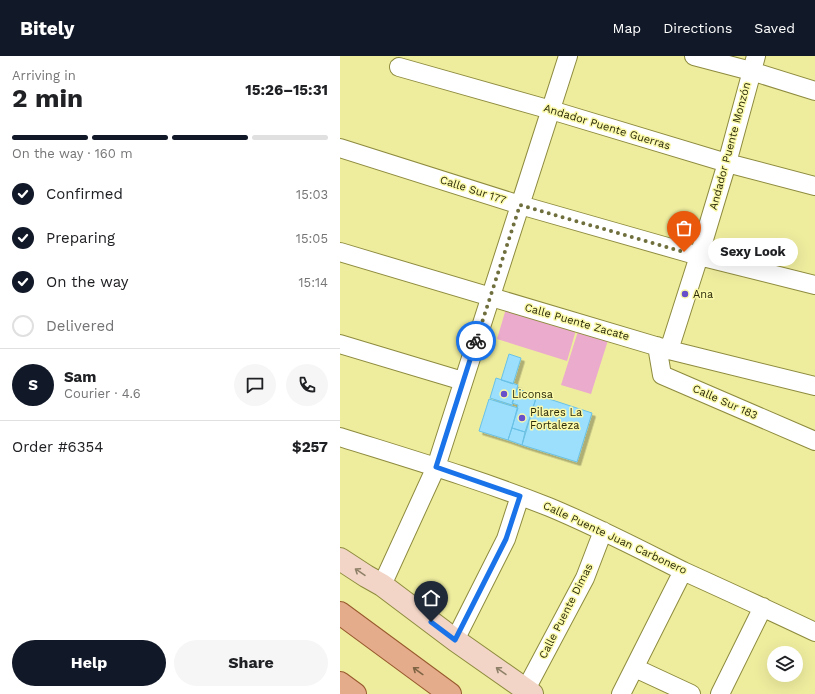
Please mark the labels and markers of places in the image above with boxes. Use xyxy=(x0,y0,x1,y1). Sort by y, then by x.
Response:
pin xyxy=(667,211,701,252)
callout: Sexy Look xyxy=(708,238,798,266)
place label: Ana xyxy=(693,288,713,301)
marker: Ana xyxy=(680,289,690,299)
place label: Liconsa xyxy=(512,388,553,401)
marker: Liconsa xyxy=(499,389,509,399)
place label: Pilares La Fortaleza xyxy=(530,406,582,432)
marker: Pilares La Fortaleza xyxy=(517,413,527,423)
pin xyxy=(414,581,448,622)

